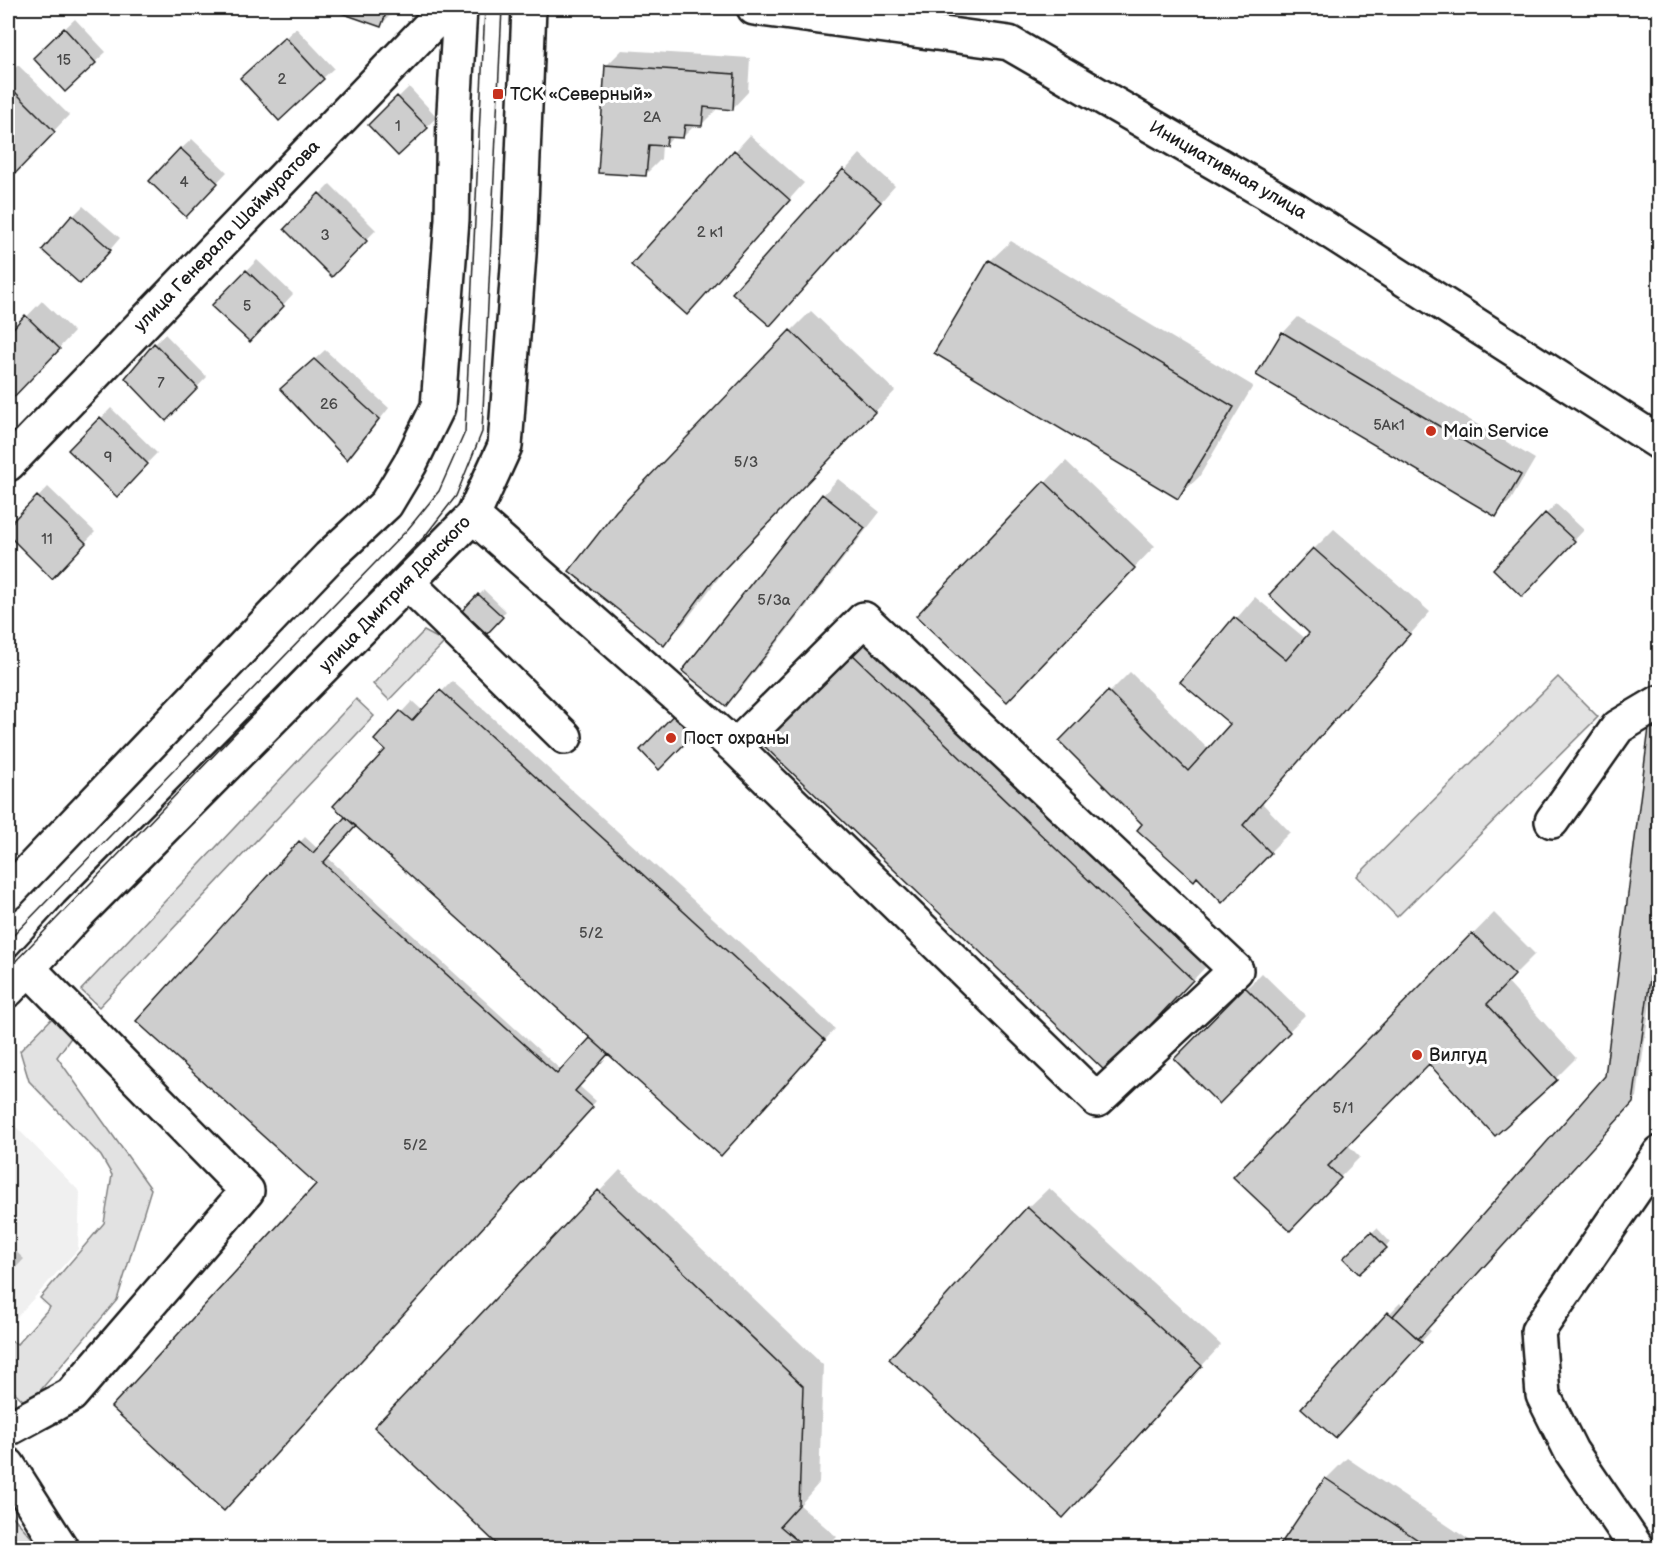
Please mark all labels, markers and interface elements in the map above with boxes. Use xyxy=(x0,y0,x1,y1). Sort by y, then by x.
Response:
house number: 15 xyxy=(57,51,71,70)
house number: 2 xyxy=(278,70,287,89)
place label: ТСК «Северный» xyxy=(510,84,653,105)
marker: ТСК «Северный» xyxy=(491,87,505,101)
house number: 2А xyxy=(643,108,662,127)
street label: Инициативная улица xyxy=(1146,116,1311,224)
house number: 1 xyxy=(395,117,401,136)
street label: улица Генерала Шаймуратова xyxy=(130,136,324,336)
house number: 4 xyxy=(179,173,189,192)
house number: 2 к1 xyxy=(697,223,723,242)
house number: 3 xyxy=(320,226,330,245)
house number: 5 xyxy=(243,297,251,316)
house number: 7 xyxy=(157,374,165,393)
house number: 26 xyxy=(320,395,338,414)
house number: 5Ак1 xyxy=(1373,416,1405,435)
place label: Main Service xyxy=(1443,421,1549,442)
marker: Main Service xyxy=(1424,424,1438,438)
house number: 9 xyxy=(104,448,112,467)
house number: 5/3 xyxy=(734,453,758,472)
street label: улица Дмитрия Донского xyxy=(315,512,475,676)
house number: 11 xyxy=(41,530,53,549)
house number: 5/3а xyxy=(757,591,791,610)
place label: Пост охраны xyxy=(683,728,789,749)
marker: Пост охраны xyxy=(664,731,678,745)
house number: 5/2 xyxy=(579,924,603,943)
place label: Вилгуд xyxy=(1429,1045,1487,1066)
marker: Вилгуд xyxy=(1410,1048,1424,1062)
house number: 5/1 xyxy=(1332,1099,1354,1118)
house number: 5/2 xyxy=(403,1136,427,1155)

